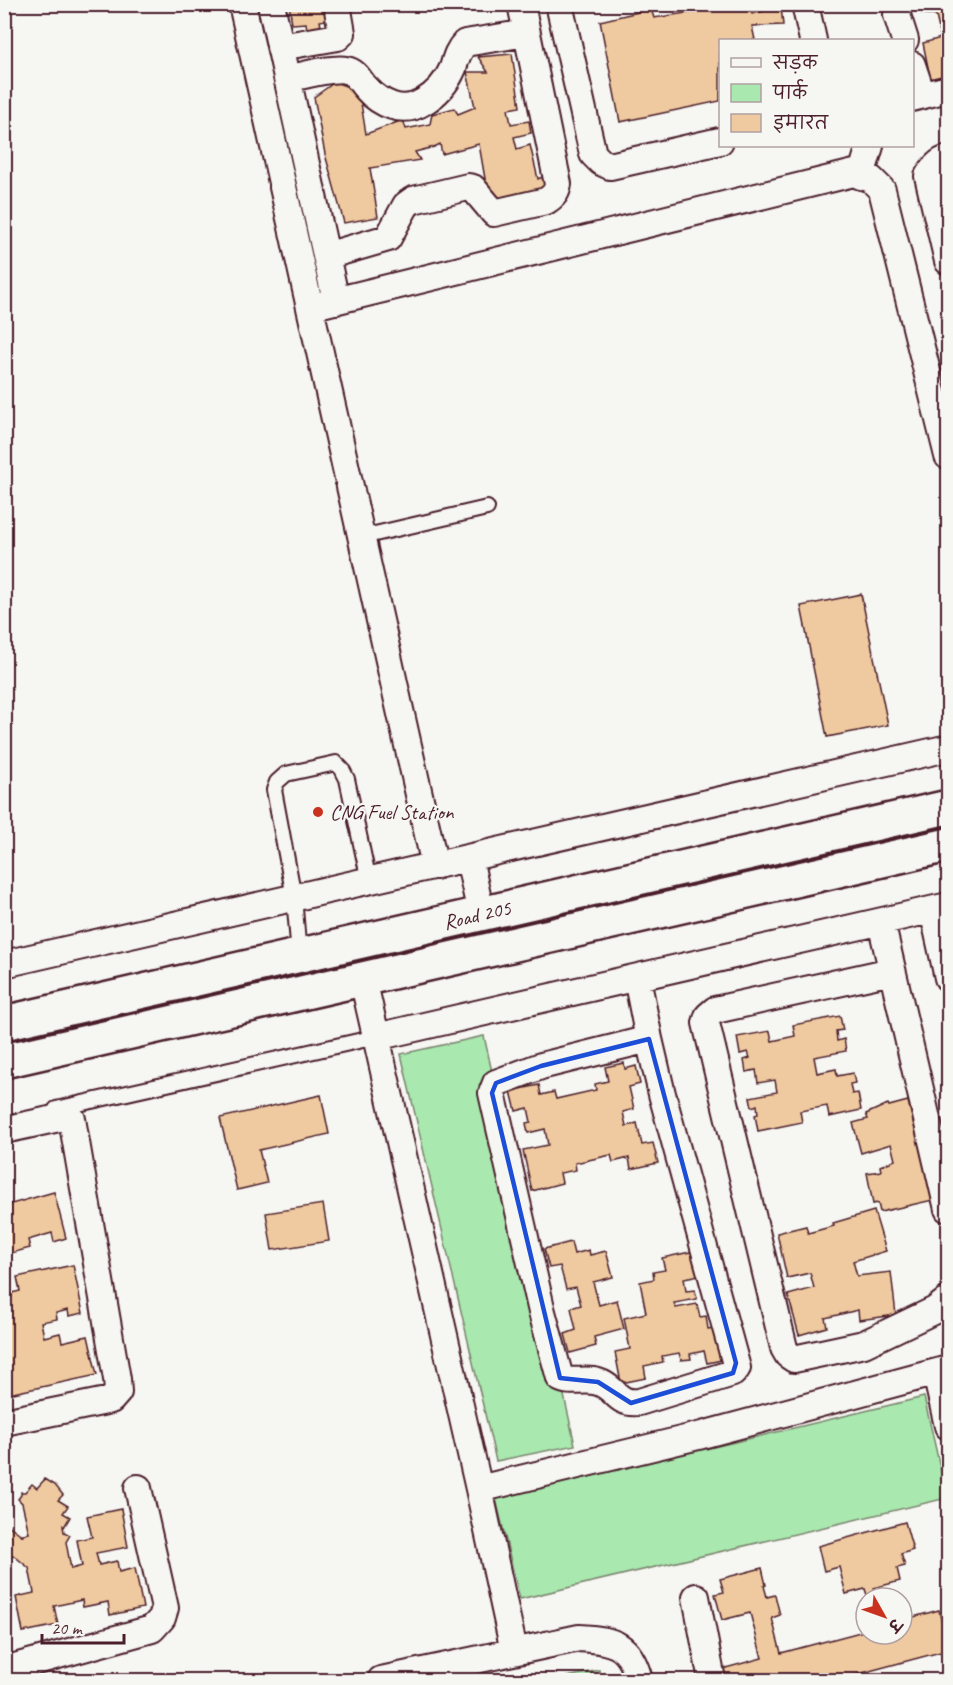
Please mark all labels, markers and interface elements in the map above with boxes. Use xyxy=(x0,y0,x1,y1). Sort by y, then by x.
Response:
legend xyxy=(719,39,914,147)
text: सड़क xyxy=(772,52,818,74)
text: पार्क xyxy=(772,79,808,104)
text: इमारत xyxy=(773,112,829,134)
place label: CNG Fuel Station xyxy=(330,799,454,825)
marker: CNG Fuel Station xyxy=(311,805,325,819)
street label: Road 205 xyxy=(441,894,515,935)
north arrow xyxy=(854,1586,914,1646)
scale bar xyxy=(42,1607,124,1645)
text: उ xyxy=(883,1613,907,1637)
text: 20 m xyxy=(51,1617,84,1639)

